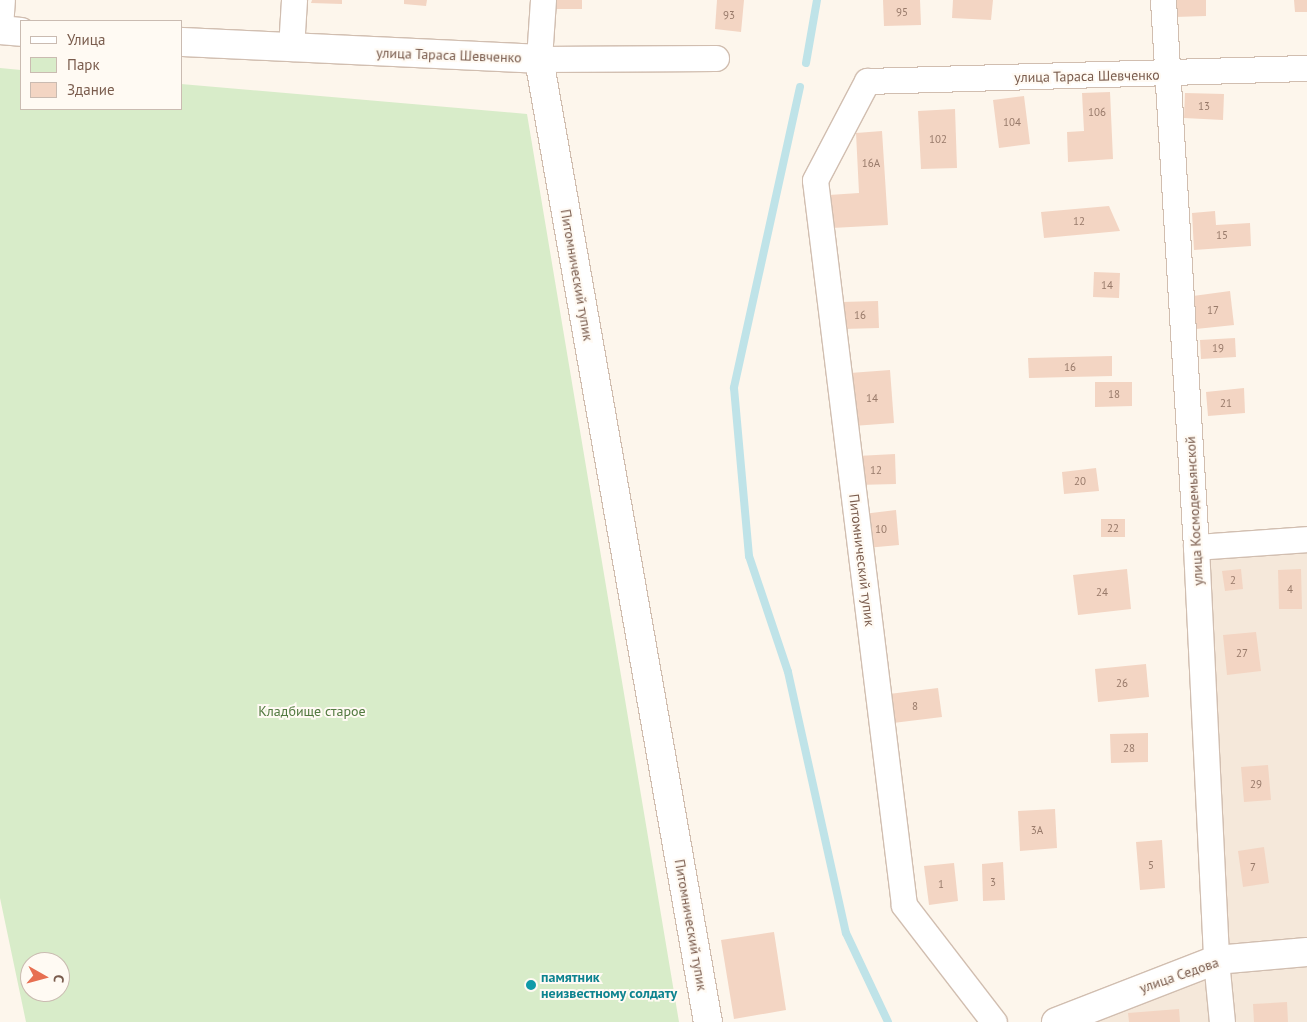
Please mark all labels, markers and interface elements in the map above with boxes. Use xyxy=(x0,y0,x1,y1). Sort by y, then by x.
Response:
house number: 95 xyxy=(896,5,908,19)
house number: 93 xyxy=(723,8,735,22)
legend xyxy=(20,20,182,110)
text: Улица xyxy=(67,30,105,49)
street label: улица Тараса Шевченко xyxy=(376,44,522,66)
text: Парк xyxy=(67,55,100,74)
street label: улица Тараса Шевченко xyxy=(1014,66,1160,86)
text: Здание xyxy=(67,80,115,99)
house number: 13 xyxy=(1198,99,1210,113)
house number: 106 xyxy=(1088,105,1106,119)
house number: 104 xyxy=(1003,115,1021,129)
house number: 102 xyxy=(929,132,947,146)
house number: 16А xyxy=(862,156,880,170)
street label: Питомнический тупик xyxy=(557,208,597,342)
house number: 12 xyxy=(1073,214,1085,228)
house number: 15 xyxy=(1216,228,1228,242)
house number: 14 xyxy=(1101,278,1113,292)
house number: 17 xyxy=(1207,303,1219,317)
house number: 16 xyxy=(854,308,866,322)
house number: 19 xyxy=(1212,341,1224,355)
house number: 16 xyxy=(1064,360,1076,374)
house number: 18 xyxy=(1108,387,1120,401)
house number: 14 xyxy=(866,391,878,405)
house number: 21 xyxy=(1220,396,1232,410)
street label: улица Космодемьянской xyxy=(1182,436,1206,586)
house number: 12 xyxy=(870,463,882,477)
house number: 20 xyxy=(1074,474,1086,488)
street label: Питомнический тупик xyxy=(846,493,878,627)
house number: 22 xyxy=(1107,521,1119,535)
house number: 10 xyxy=(875,522,887,536)
house number: 2 xyxy=(1230,573,1236,587)
house number: 4 xyxy=(1287,582,1293,596)
house number: 24 xyxy=(1096,585,1108,599)
house number: 27 xyxy=(1236,646,1248,660)
house number: 26 xyxy=(1116,676,1128,690)
house number: 8 xyxy=(912,699,918,713)
park label: Кладбище старое xyxy=(258,703,366,719)
house number: 28 xyxy=(1123,741,1135,755)
house number: 29 xyxy=(1250,777,1262,791)
house number: 3А xyxy=(1031,823,1043,837)
street label: Питомнический тупик xyxy=(671,858,711,992)
house number: 5 xyxy=(1148,858,1154,872)
house number: 7 xyxy=(1250,860,1256,874)
house number: 3 xyxy=(990,875,996,889)
house number: 1 xyxy=(938,877,944,891)
north arrow xyxy=(20,952,70,1002)
street label: улица Седова xyxy=(1137,954,1221,996)
place label: памятник неизвестному солдату xyxy=(541,969,678,1002)
text: С xyxy=(49,974,68,984)
marker: памятник неизвестному солдату xyxy=(525,979,537,991)

